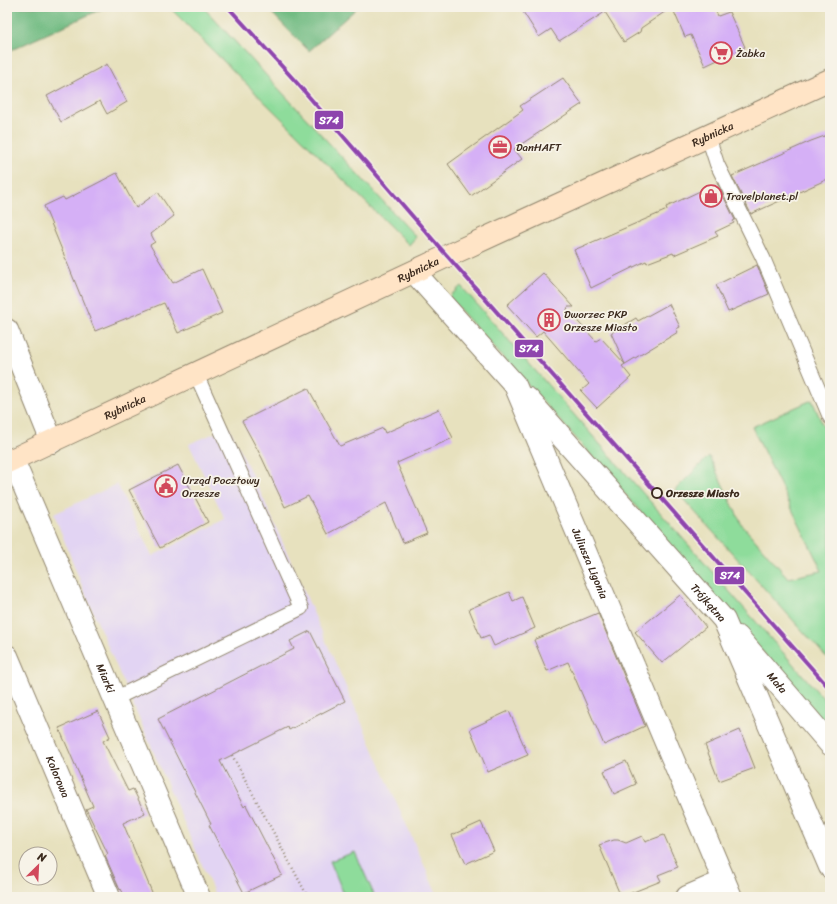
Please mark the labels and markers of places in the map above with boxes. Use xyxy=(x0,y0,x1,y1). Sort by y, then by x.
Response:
supermarket icon: Żabka xyxy=(708,40,734,66)
place label: Żabka xyxy=(736,44,765,63)
office icon: DanHAFT xyxy=(487,134,513,160)
place label: DanHAFT xyxy=(516,138,562,157)
shop icon: Travelplanet.pl xyxy=(698,183,724,209)
place label: Travelplanet.pl xyxy=(726,187,799,206)
place label: Dworzec PKP Orzesze Miasto xyxy=(564,305,638,337)
building icon: Dworzec PKP Orzesze Miasto xyxy=(536,307,562,333)
place label: Urząd Pocztowy Orzesze xyxy=(182,471,260,503)
public building icon: Urząd Pocztowy Orzesze xyxy=(153,473,179,499)
place label: Orzesze Miasto xyxy=(665,484,740,503)
marker: Orzesze Miasto xyxy=(651,487,663,499)

